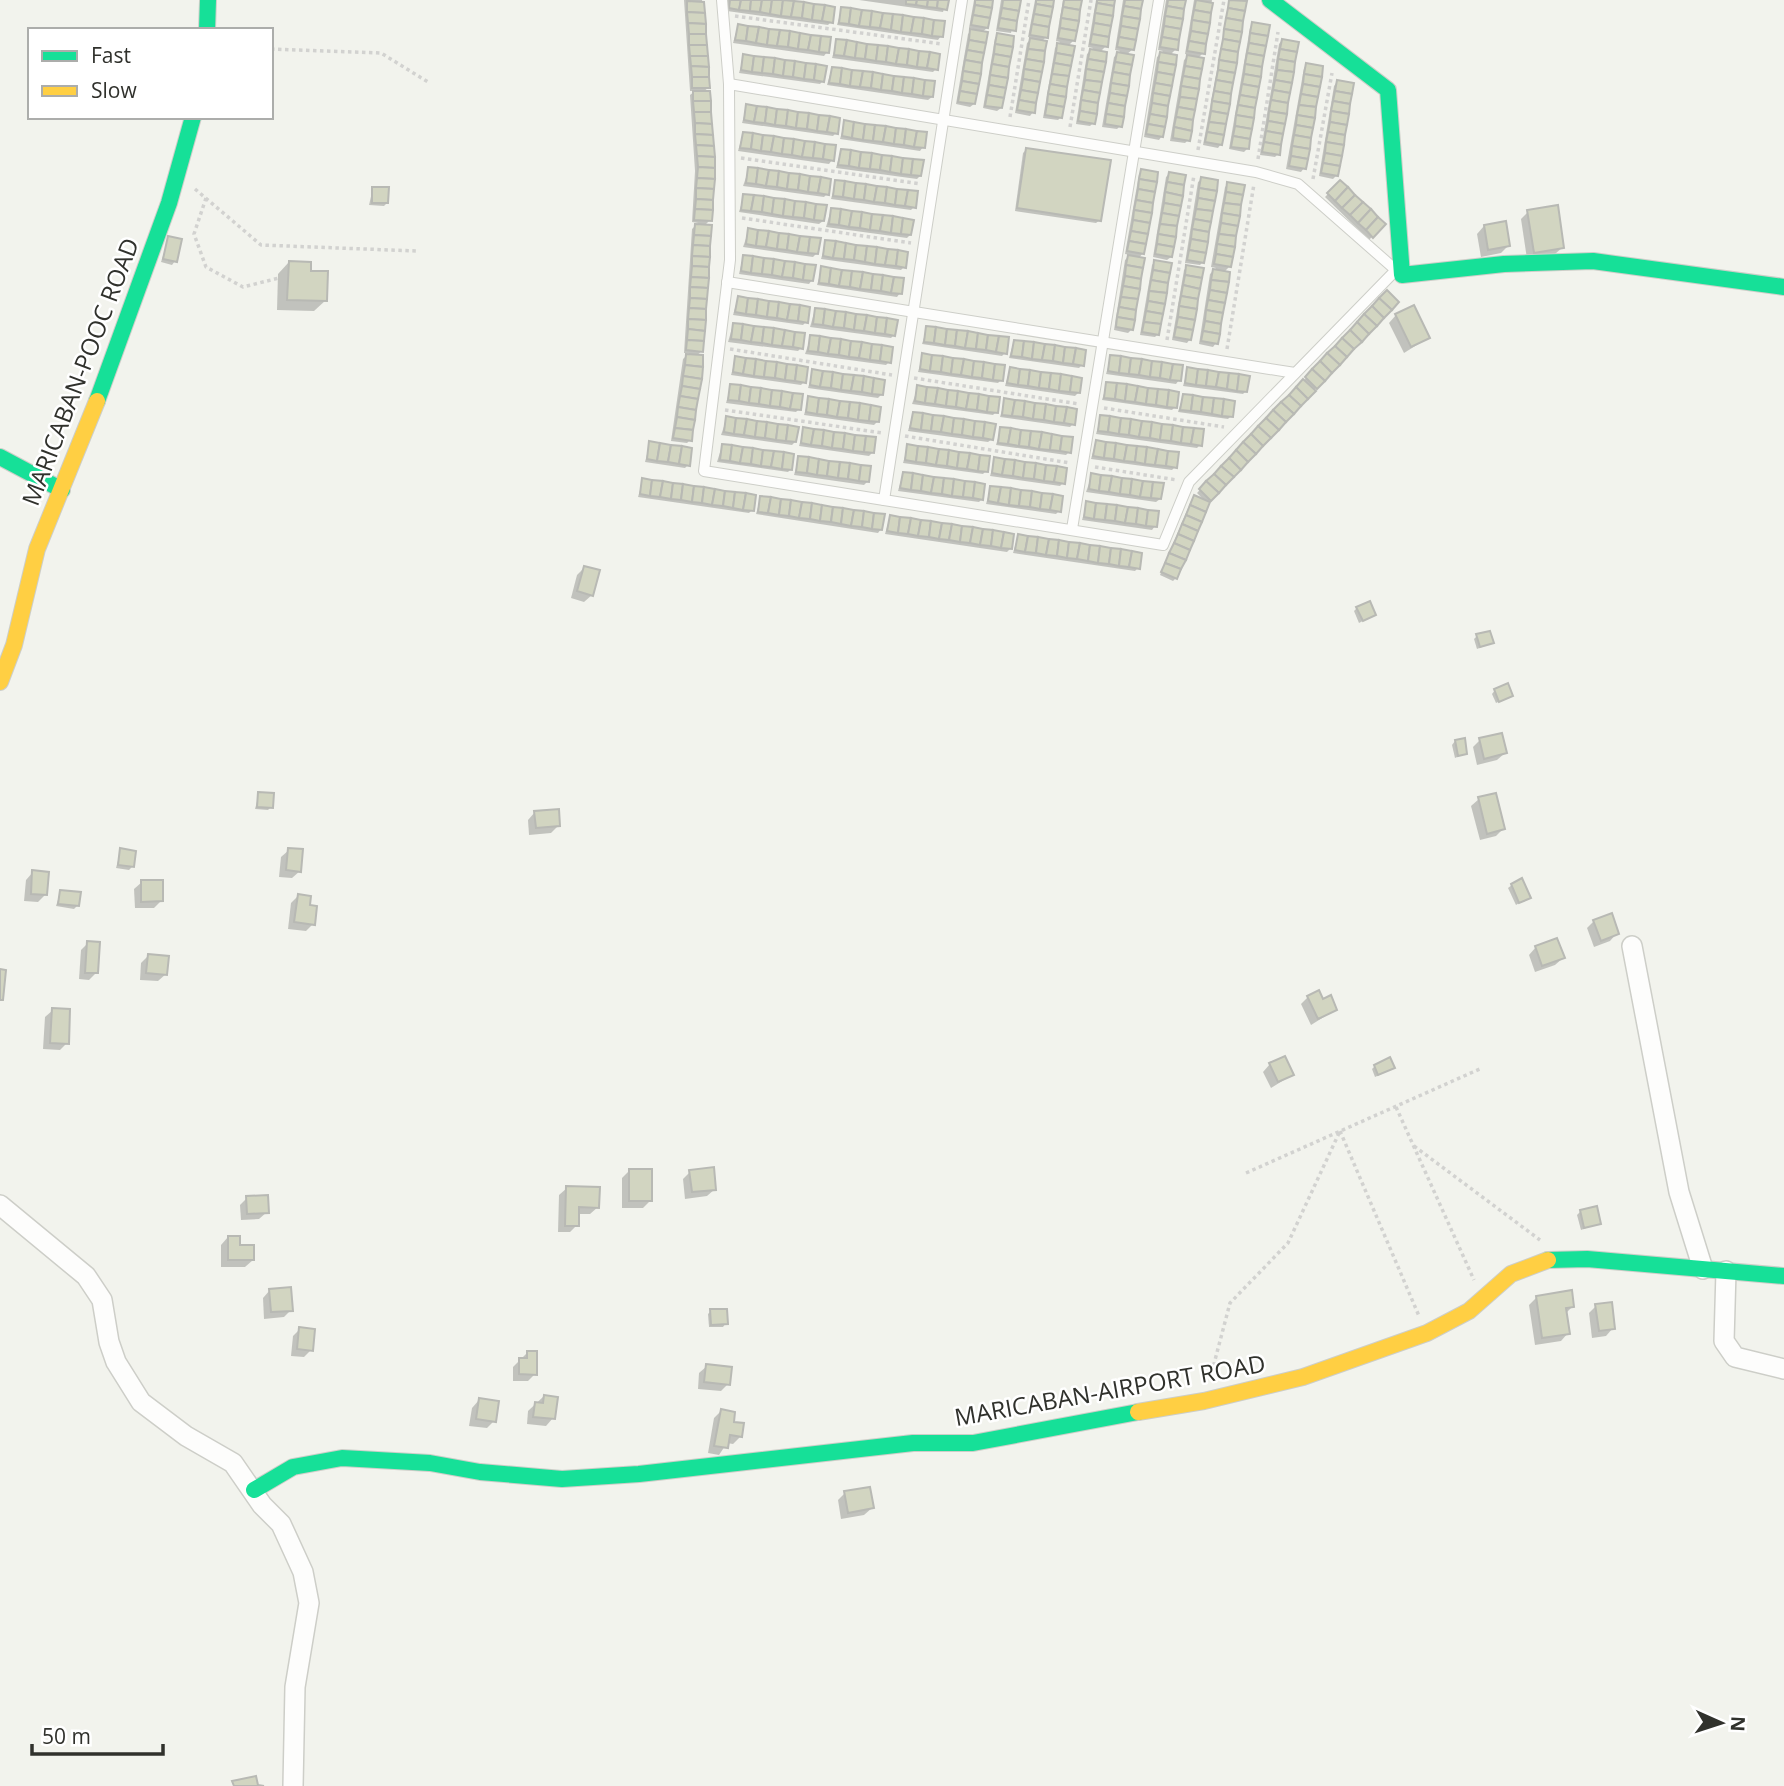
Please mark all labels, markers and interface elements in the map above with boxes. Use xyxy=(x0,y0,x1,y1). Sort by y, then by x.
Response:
legend xyxy=(28,28,273,119)
text: Fast xyxy=(91,41,131,69)
text: Slow xyxy=(91,76,137,104)
street label: MARICABAN-POOC ROAD xyxy=(13,233,146,510)
street label: MARICABAN-AIRPORT ROAD xyxy=(952,1346,1268,1433)
north arrow xyxy=(1686,1688,1756,1758)
scale bar xyxy=(32,1712,163,1756)
text: N xyxy=(1725,1715,1751,1732)
text: 50 m xyxy=(42,1722,91,1750)

